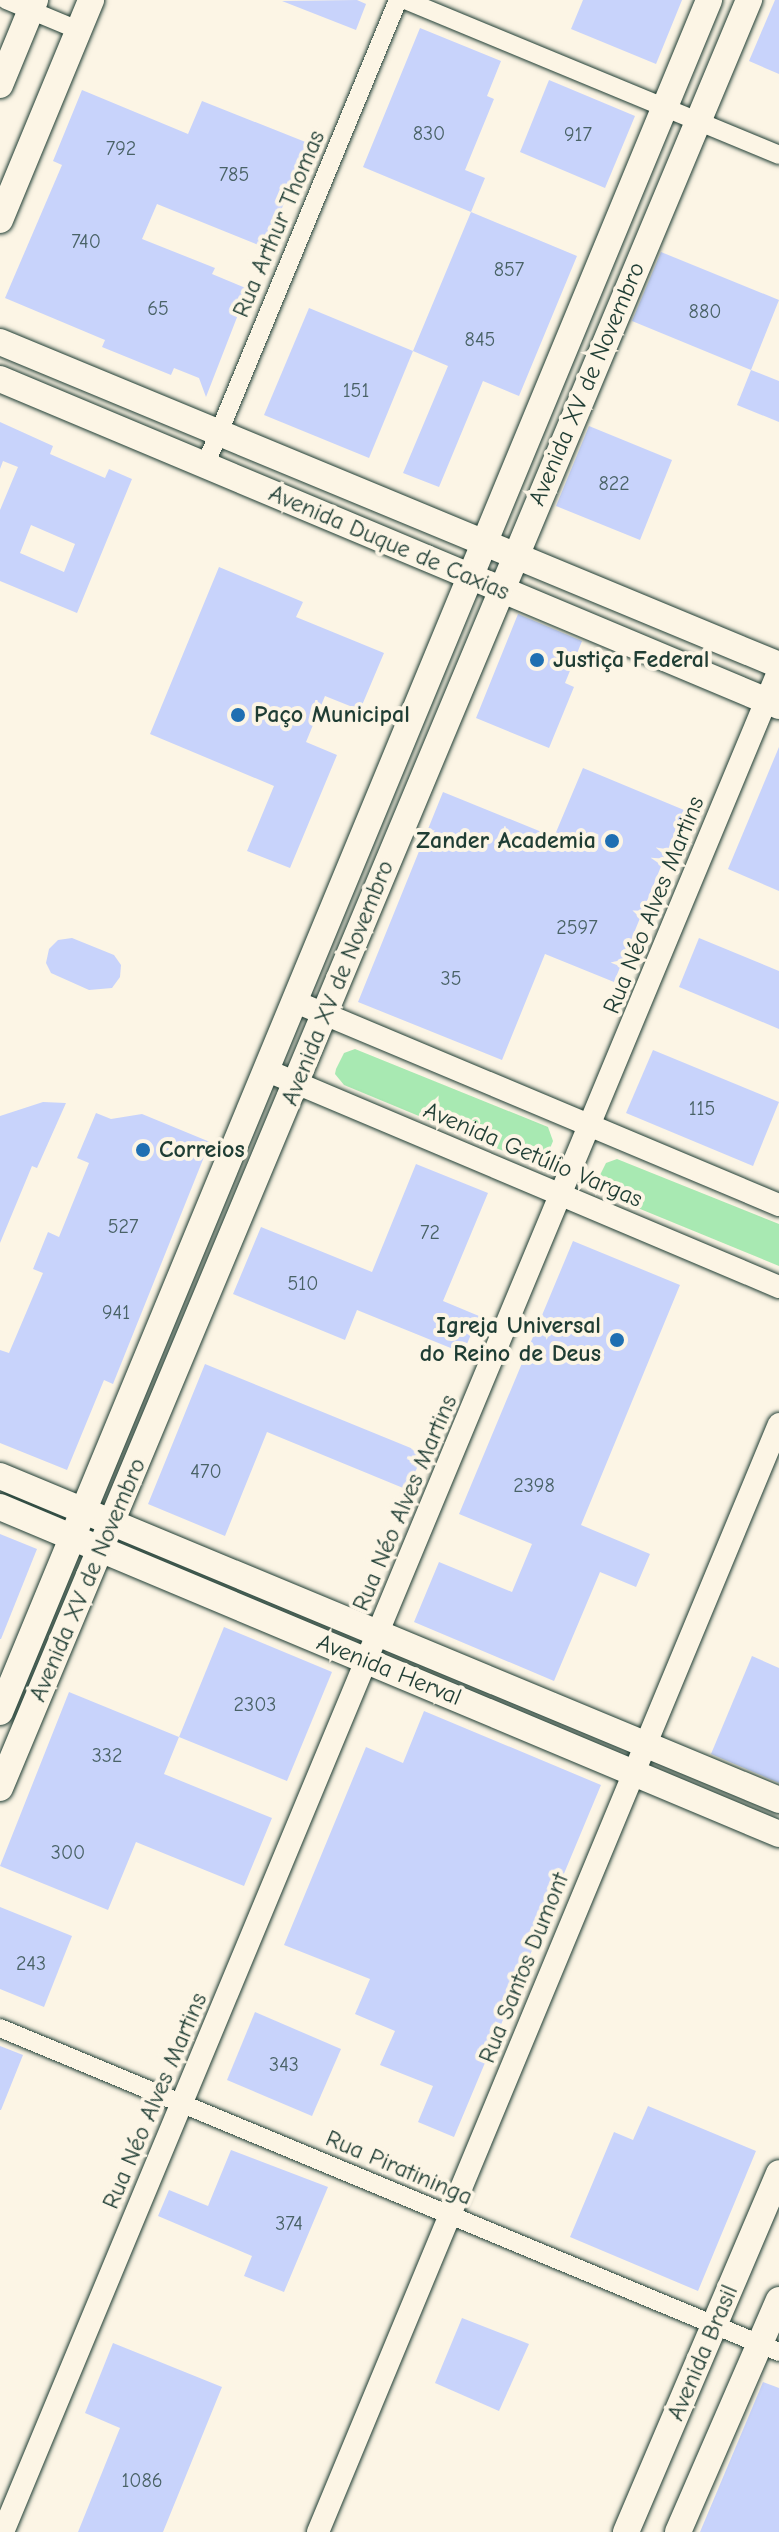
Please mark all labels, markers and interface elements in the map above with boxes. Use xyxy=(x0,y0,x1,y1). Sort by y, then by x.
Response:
house number: 830 xyxy=(413,121,445,145)
house number: 917 xyxy=(564,122,592,146)
street label: Rua Arthur Thomas xyxy=(227,126,331,322)
house number: 792 xyxy=(106,136,136,160)
house number: 785 xyxy=(219,162,249,186)
house number: 740 xyxy=(71,229,101,253)
house number: 857 xyxy=(494,257,524,281)
street label: Avenida XV de Novembro xyxy=(523,258,651,510)
house number: 65 xyxy=(147,296,169,320)
house number: 880 xyxy=(689,299,721,323)
house number: 845 xyxy=(465,327,495,351)
house number: 151 xyxy=(343,378,369,402)
house number: 822 xyxy=(598,471,630,495)
street label: Avenida Duque de Caxias xyxy=(264,479,514,607)
place label: Justiça Federal xyxy=(553,646,710,674)
marker: Justiça Federal xyxy=(528,651,546,669)
place label: Paço Municipal xyxy=(254,701,410,729)
marker: Paço Municipal xyxy=(229,706,247,724)
street label: Rua Néo Alves Martins xyxy=(597,792,711,1018)
place label: Zander Academia xyxy=(416,827,596,855)
marker: Zander Academia xyxy=(603,832,621,850)
street label: Avenida XV de Novembro xyxy=(276,856,400,1110)
house number: 2597 xyxy=(556,915,598,939)
house number: 35 xyxy=(441,966,461,990)
street label: Avenida Getúlio Vargas xyxy=(419,1096,647,1214)
house number: 115 xyxy=(689,1096,715,1120)
place label: Correios xyxy=(159,1136,245,1164)
marker: Correios xyxy=(134,1141,152,1159)
house number: 527 xyxy=(108,1214,138,1238)
house number: 72 xyxy=(420,1220,440,1244)
house number: 510 xyxy=(288,1271,318,1295)
house number: 941 xyxy=(102,1300,130,1324)
place label: Igreja Universal do Reino de Deus xyxy=(420,1312,601,1368)
marker: Igreja Universal do Reino de Deus xyxy=(608,1331,626,1349)
street label: Rua Néo Alves Martins xyxy=(346,1391,464,1615)
street label: Avenida XV de Novembro xyxy=(24,1454,152,1706)
house number: 470 xyxy=(190,1459,222,1483)
house number: 2398 xyxy=(513,1473,555,1497)
street label: Avenida Herval xyxy=(312,1628,466,1712)
house number: 2303 xyxy=(234,1692,276,1716)
house number: 332 xyxy=(92,1743,122,1767)
house number: 300 xyxy=(51,1840,85,1864)
street label: Rua Santos Dumont xyxy=(473,1869,575,2067)
house number: 243 xyxy=(16,1951,46,1975)
street label: Rua Néo Alves Martins xyxy=(96,1989,214,2213)
house number: 343 xyxy=(269,2052,299,2076)
street label: Rua Piratininga xyxy=(321,2124,477,2212)
house number: 374 xyxy=(275,2211,303,2235)
street label: Avenida Brasil xyxy=(662,2281,744,2425)
house number: 1086 xyxy=(121,2468,163,2492)

